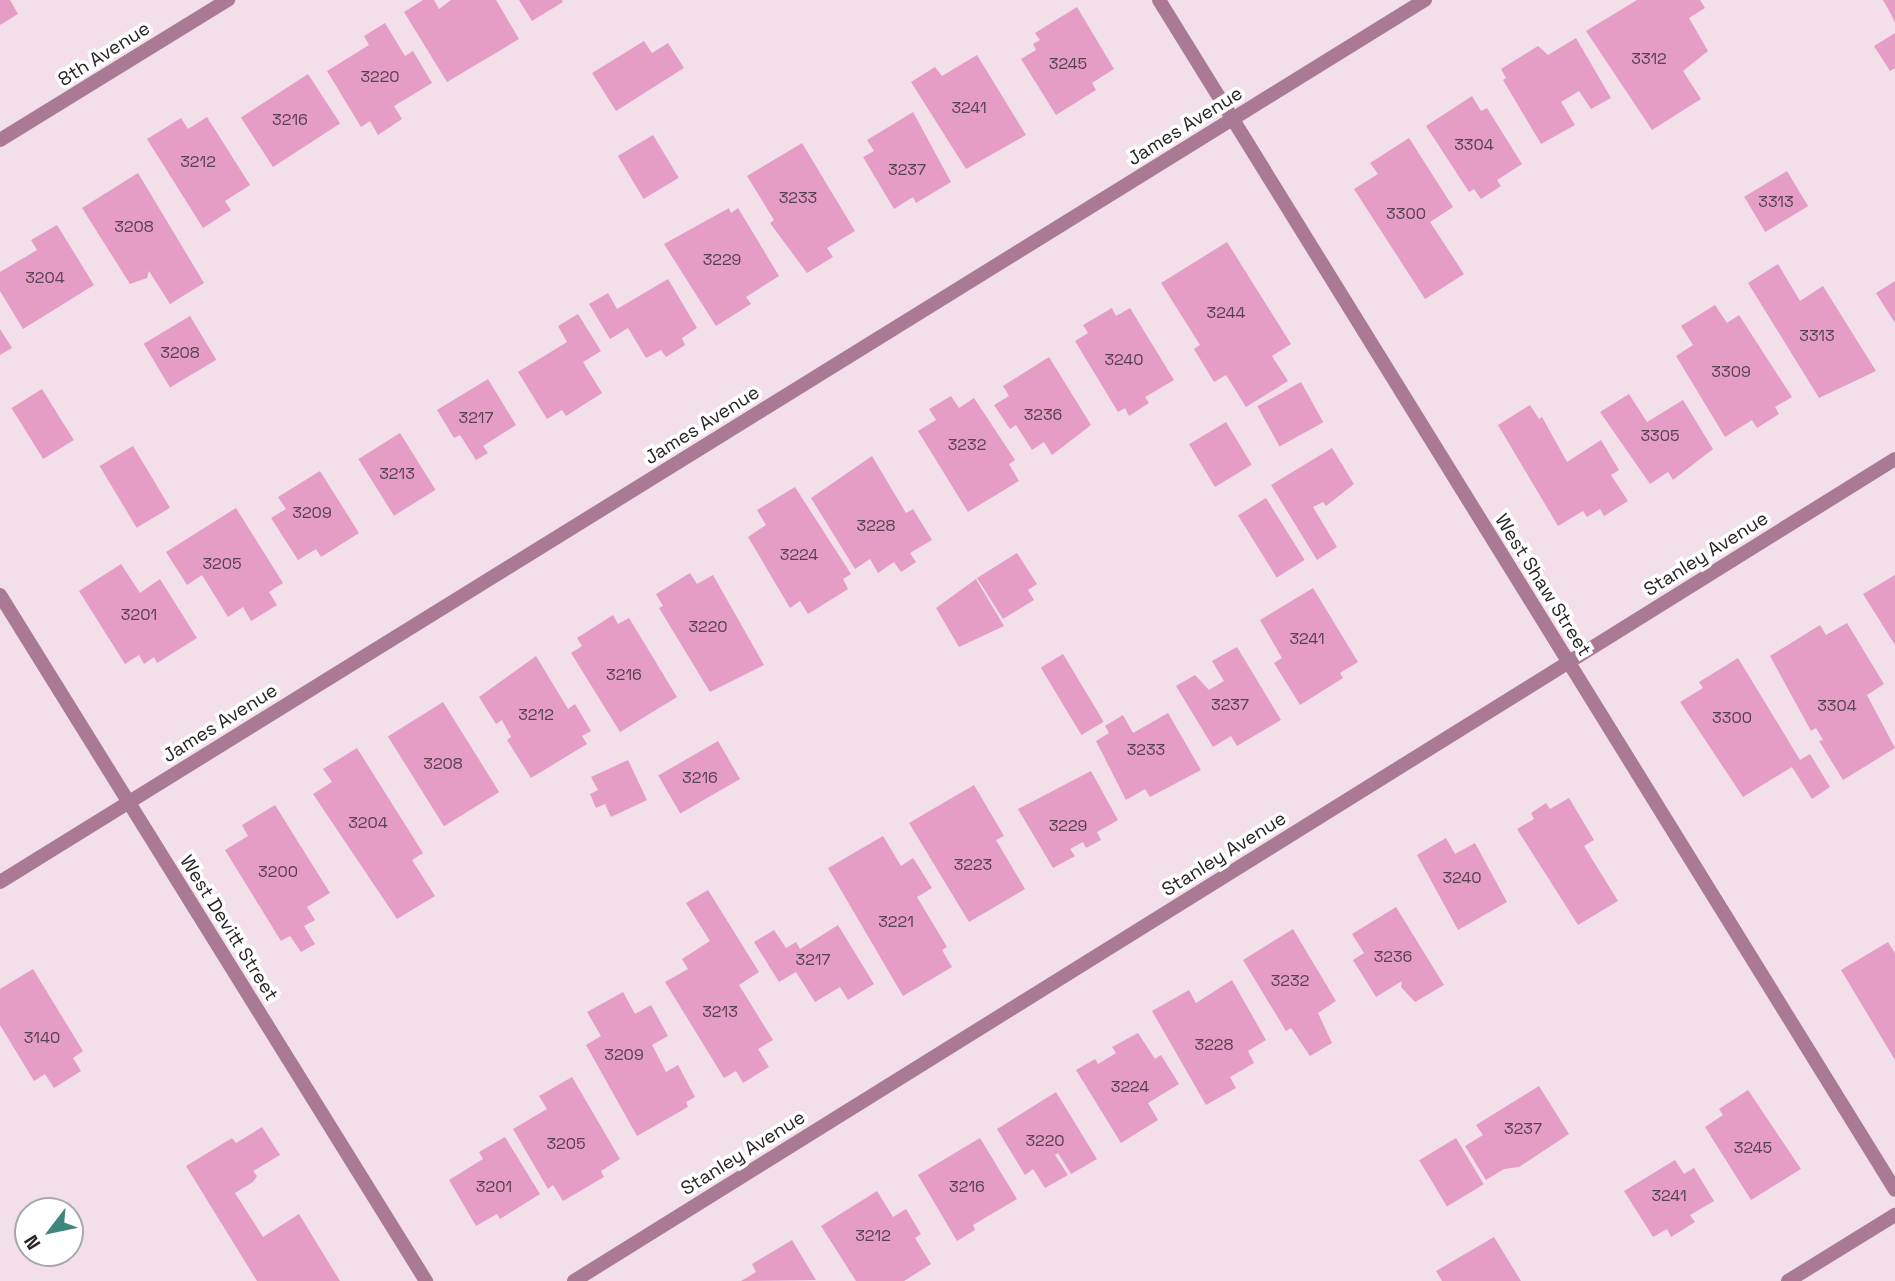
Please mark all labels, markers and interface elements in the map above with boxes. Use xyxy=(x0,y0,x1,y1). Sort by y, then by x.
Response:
street label: 8th Avenue xyxy=(54,17,154,91)
house number: 3312 xyxy=(1631,49,1667,69)
house number: 3245 xyxy=(1049,54,1087,74)
house number: 3220 xyxy=(360,67,400,87)
street label: James Avenue xyxy=(1123,82,1247,170)
house number: 3241 xyxy=(951,98,987,118)
house number: 3216 xyxy=(272,110,308,130)
house number: 3304 xyxy=(1454,135,1494,155)
house number: 3212 xyxy=(180,152,216,172)
house number: 3237 xyxy=(888,160,926,180)
house number: 3233 xyxy=(779,188,817,208)
house number: 3313 xyxy=(1758,192,1794,212)
house number: 3300 xyxy=(1386,204,1426,224)
house number: 3208 xyxy=(114,217,154,237)
house number: 3229 xyxy=(703,250,741,270)
house number: 3204 xyxy=(25,268,65,288)
house number: 3244 xyxy=(1207,303,1245,323)
house number: 3313 xyxy=(1799,326,1835,346)
house number: 3208 xyxy=(160,343,200,363)
house number: 3240 xyxy=(1104,350,1144,370)
house number: 3309 xyxy=(1711,362,1751,382)
street label: James Avenue xyxy=(640,381,764,469)
house number: 3236 xyxy=(1024,405,1062,425)
house number: 3217 xyxy=(458,408,494,428)
house number: 3305 xyxy=(1640,426,1680,446)
house number: 3232 xyxy=(948,435,986,455)
house number: 3213 xyxy=(379,464,415,484)
house number: 3209 xyxy=(292,503,332,523)
street label: Stanley Avenue xyxy=(1640,507,1772,601)
street label: West Shaw Street xyxy=(1490,510,1596,660)
house number: 3228 xyxy=(857,516,895,536)
house number: 3224 xyxy=(780,545,818,565)
house number: 3205 xyxy=(202,554,242,574)
house number: 3201 xyxy=(121,605,157,625)
house number: 3220 xyxy=(688,617,728,637)
house number: 3241 xyxy=(1289,629,1325,649)
house number: 3216 xyxy=(606,665,642,685)
street label: James Avenue xyxy=(158,679,282,767)
house number: 3237 xyxy=(1211,695,1249,715)
house number: 3304 xyxy=(1817,696,1857,716)
house number: 3212 xyxy=(518,705,554,725)
house number: 3300 xyxy=(1712,708,1752,728)
house number: 3233 xyxy=(1127,740,1165,760)
house number: 3208 xyxy=(423,754,463,774)
house number: 3216 xyxy=(682,768,718,788)
street label: Stanley Avenue xyxy=(1158,807,1290,901)
house number: 3204 xyxy=(348,813,388,833)
house number: 3229 xyxy=(1049,816,1087,836)
street label: West Devitt Street xyxy=(175,851,283,1005)
house number: 3223 xyxy=(954,855,992,875)
house number: 3200 xyxy=(258,862,298,882)
house number: 3240 xyxy=(1442,868,1482,888)
house number: 3221 xyxy=(878,912,914,932)
house number: 3236 xyxy=(1374,947,1412,967)
house number: 3217 xyxy=(795,950,831,970)
house number: 3232 xyxy=(1271,971,1309,991)
house number: 3213 xyxy=(702,1002,738,1022)
house number: 3140 xyxy=(24,1028,60,1048)
house number: 3228 xyxy=(1195,1035,1233,1055)
house number: 3209 xyxy=(604,1045,644,1065)
house number: 3224 xyxy=(1111,1077,1149,1097)
street label: Stanley Avenue xyxy=(677,1106,809,1200)
house number: 3237 xyxy=(1504,1119,1542,1139)
house number: 3220 xyxy=(1025,1131,1065,1151)
house number: 3205 xyxy=(546,1134,586,1154)
house number: 3245 xyxy=(1734,1138,1772,1158)
house number: 3201 xyxy=(476,1177,512,1197)
house number: 3216 xyxy=(949,1177,985,1197)
house number: 3241 xyxy=(1651,1186,1687,1206)
north arrow xyxy=(14,1197,84,1267)
house number: 3212 xyxy=(855,1226,891,1246)
text: N xyxy=(18,1230,46,1254)

